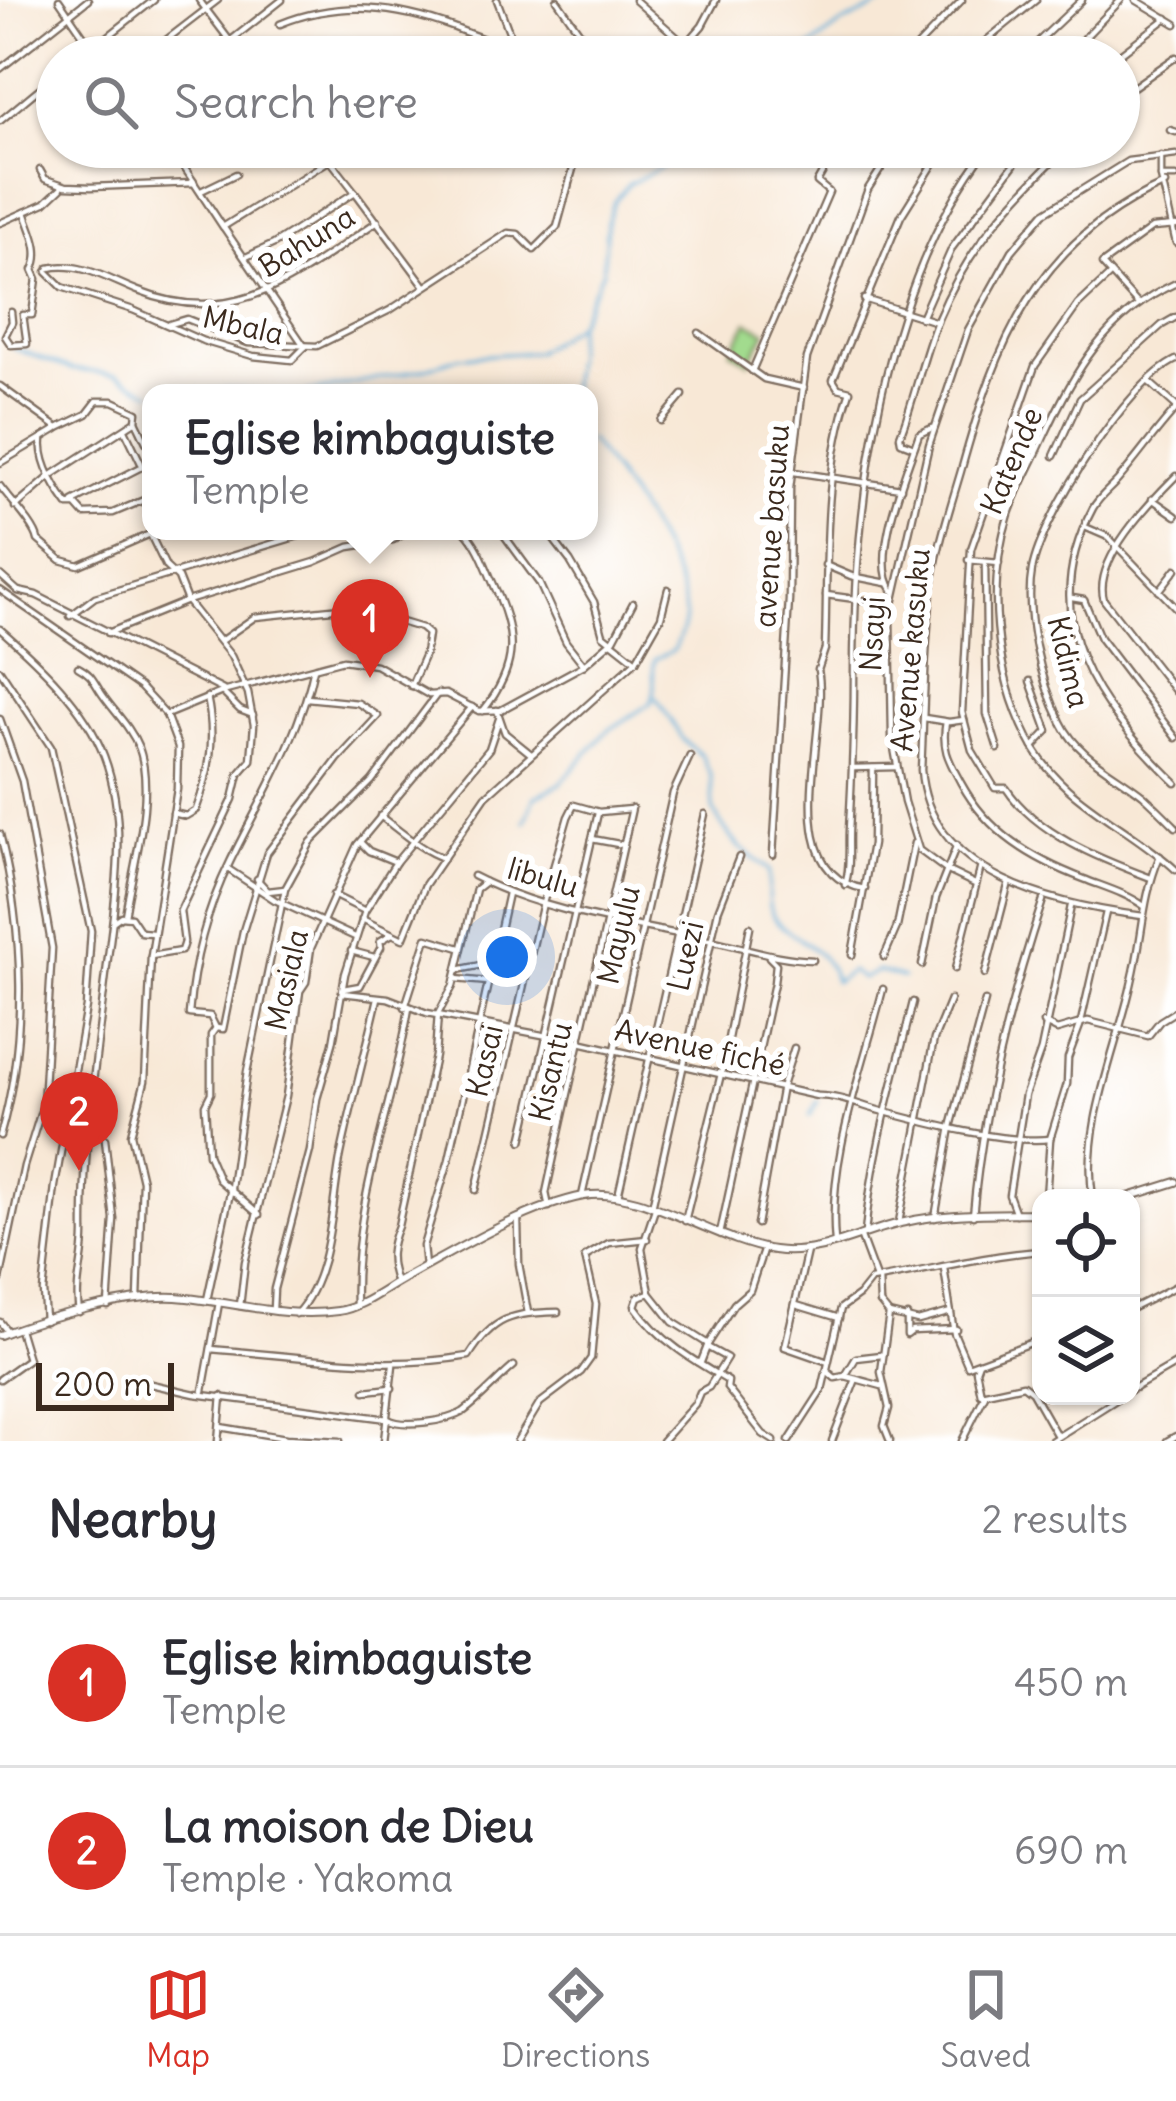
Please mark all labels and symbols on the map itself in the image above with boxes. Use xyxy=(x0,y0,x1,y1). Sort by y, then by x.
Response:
street label: Bahuna xyxy=(251,197,361,285)
street label: Mbala xyxy=(199,297,287,353)
street label: Katende xyxy=(972,401,1051,520)
street label: avenue basuku xyxy=(745,423,797,629)
street label: Avenue kasuku xyxy=(882,547,938,753)
pin: 1 xyxy=(331,579,409,678)
street label: Nsayi xyxy=(851,596,893,672)
street label: Kidima xyxy=(1039,612,1099,712)
street label: libulu xyxy=(504,849,583,905)
street label: Mayulu xyxy=(588,882,648,988)
street label: Luezi xyxy=(659,917,711,994)
street label: Masiala xyxy=(256,926,316,1034)
your location xyxy=(477,927,537,987)
street label: Avenue fiché xyxy=(612,1010,789,1084)
street label: Kisantu xyxy=(520,1018,580,1125)
street label: Kasai xyxy=(457,1021,511,1101)
pin: 2 xyxy=(40,1072,118,1171)
scale bar xyxy=(36,1357,174,1410)

